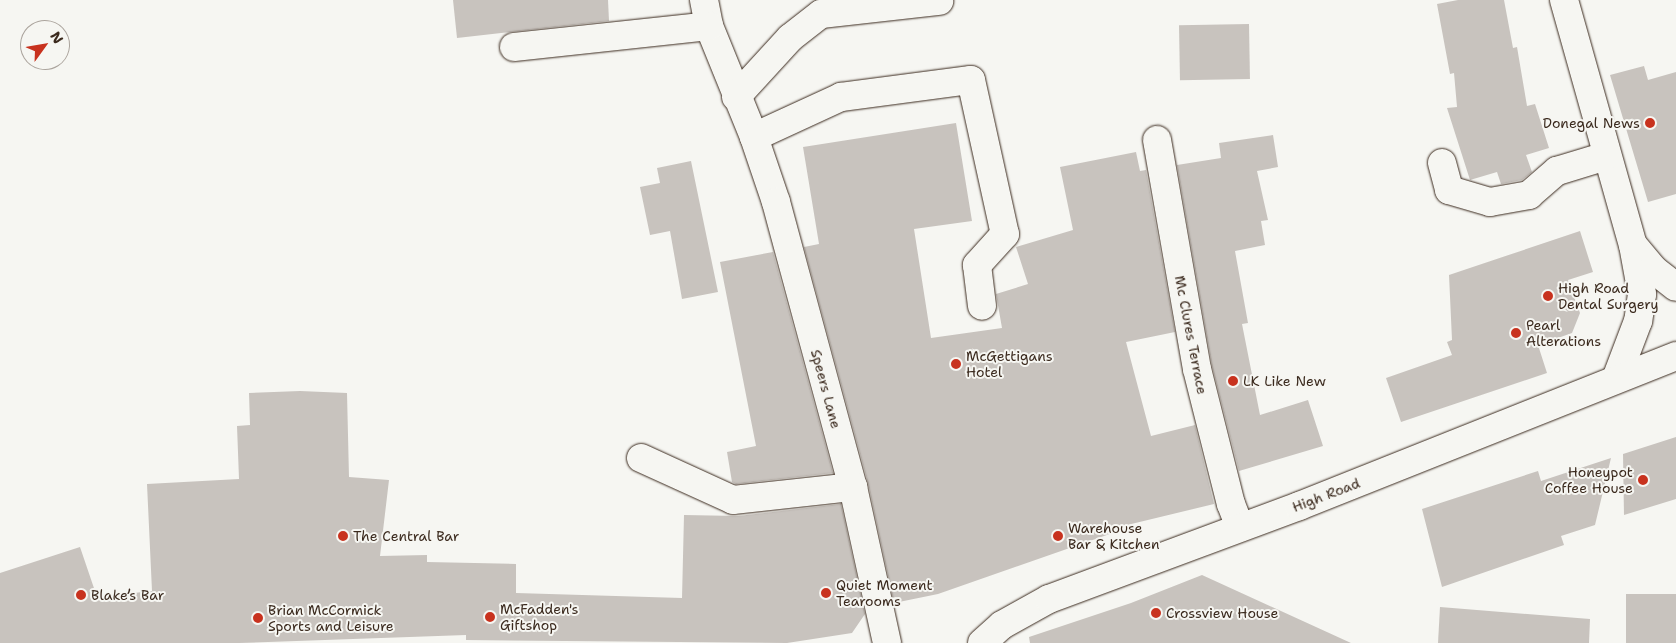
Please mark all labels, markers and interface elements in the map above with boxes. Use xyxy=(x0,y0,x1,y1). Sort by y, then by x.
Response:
north arrow xyxy=(20,20,70,70)
text: N xyxy=(46,28,67,47)
place label: Donegal News xyxy=(1543,115,1640,131)
marker: Donegal News xyxy=(1644,117,1656,129)
street label: Mc Clures Terrace xyxy=(1171,274,1211,396)
place label: High Road Dental Surgery xyxy=(1558,280,1659,312)
marker: High Road Dental Surgery xyxy=(1542,290,1554,302)
place label: Pearl Alterations xyxy=(1526,317,1601,350)
marker: Pearl Alterations xyxy=(1510,327,1522,339)
street label: Speers Lane xyxy=(807,348,845,430)
place label: McGettigans Hotel xyxy=(966,348,1053,381)
marker: McGettigans Hotel xyxy=(950,358,962,370)
place label: LK Like New xyxy=(1243,373,1326,389)
marker: LK Like New xyxy=(1227,375,1239,387)
place label: Honeypot Coffee House xyxy=(1545,464,1633,497)
street label: High Road xyxy=(1290,474,1362,516)
marker: Honeypot Coffee House xyxy=(1637,474,1649,486)
place label: Warehouse Bar & Kitchen xyxy=(1068,520,1160,552)
place label: The Central Bar xyxy=(353,528,459,544)
marker: The Central Bar xyxy=(337,530,349,542)
marker: Warehouse Bar & Kitchen xyxy=(1052,530,1064,542)
place label: Quiet Moment Tearooms xyxy=(836,577,933,610)
place label: Blake’s Bar xyxy=(91,587,164,603)
marker: Quiet Moment Tearooms xyxy=(820,587,832,599)
marker: Blake’s Bar xyxy=(75,589,87,601)
place label: McFadden's Giftshop xyxy=(500,601,578,634)
place label: Brian McCormick Sports and Leisure xyxy=(268,602,394,634)
place label: Crossview House xyxy=(1166,605,1278,621)
marker: Crossview House xyxy=(1150,607,1162,619)
marker: McFadden's Giftshop xyxy=(484,611,496,623)
marker: Brian McCormick Sports and Leisure xyxy=(252,612,264,624)

